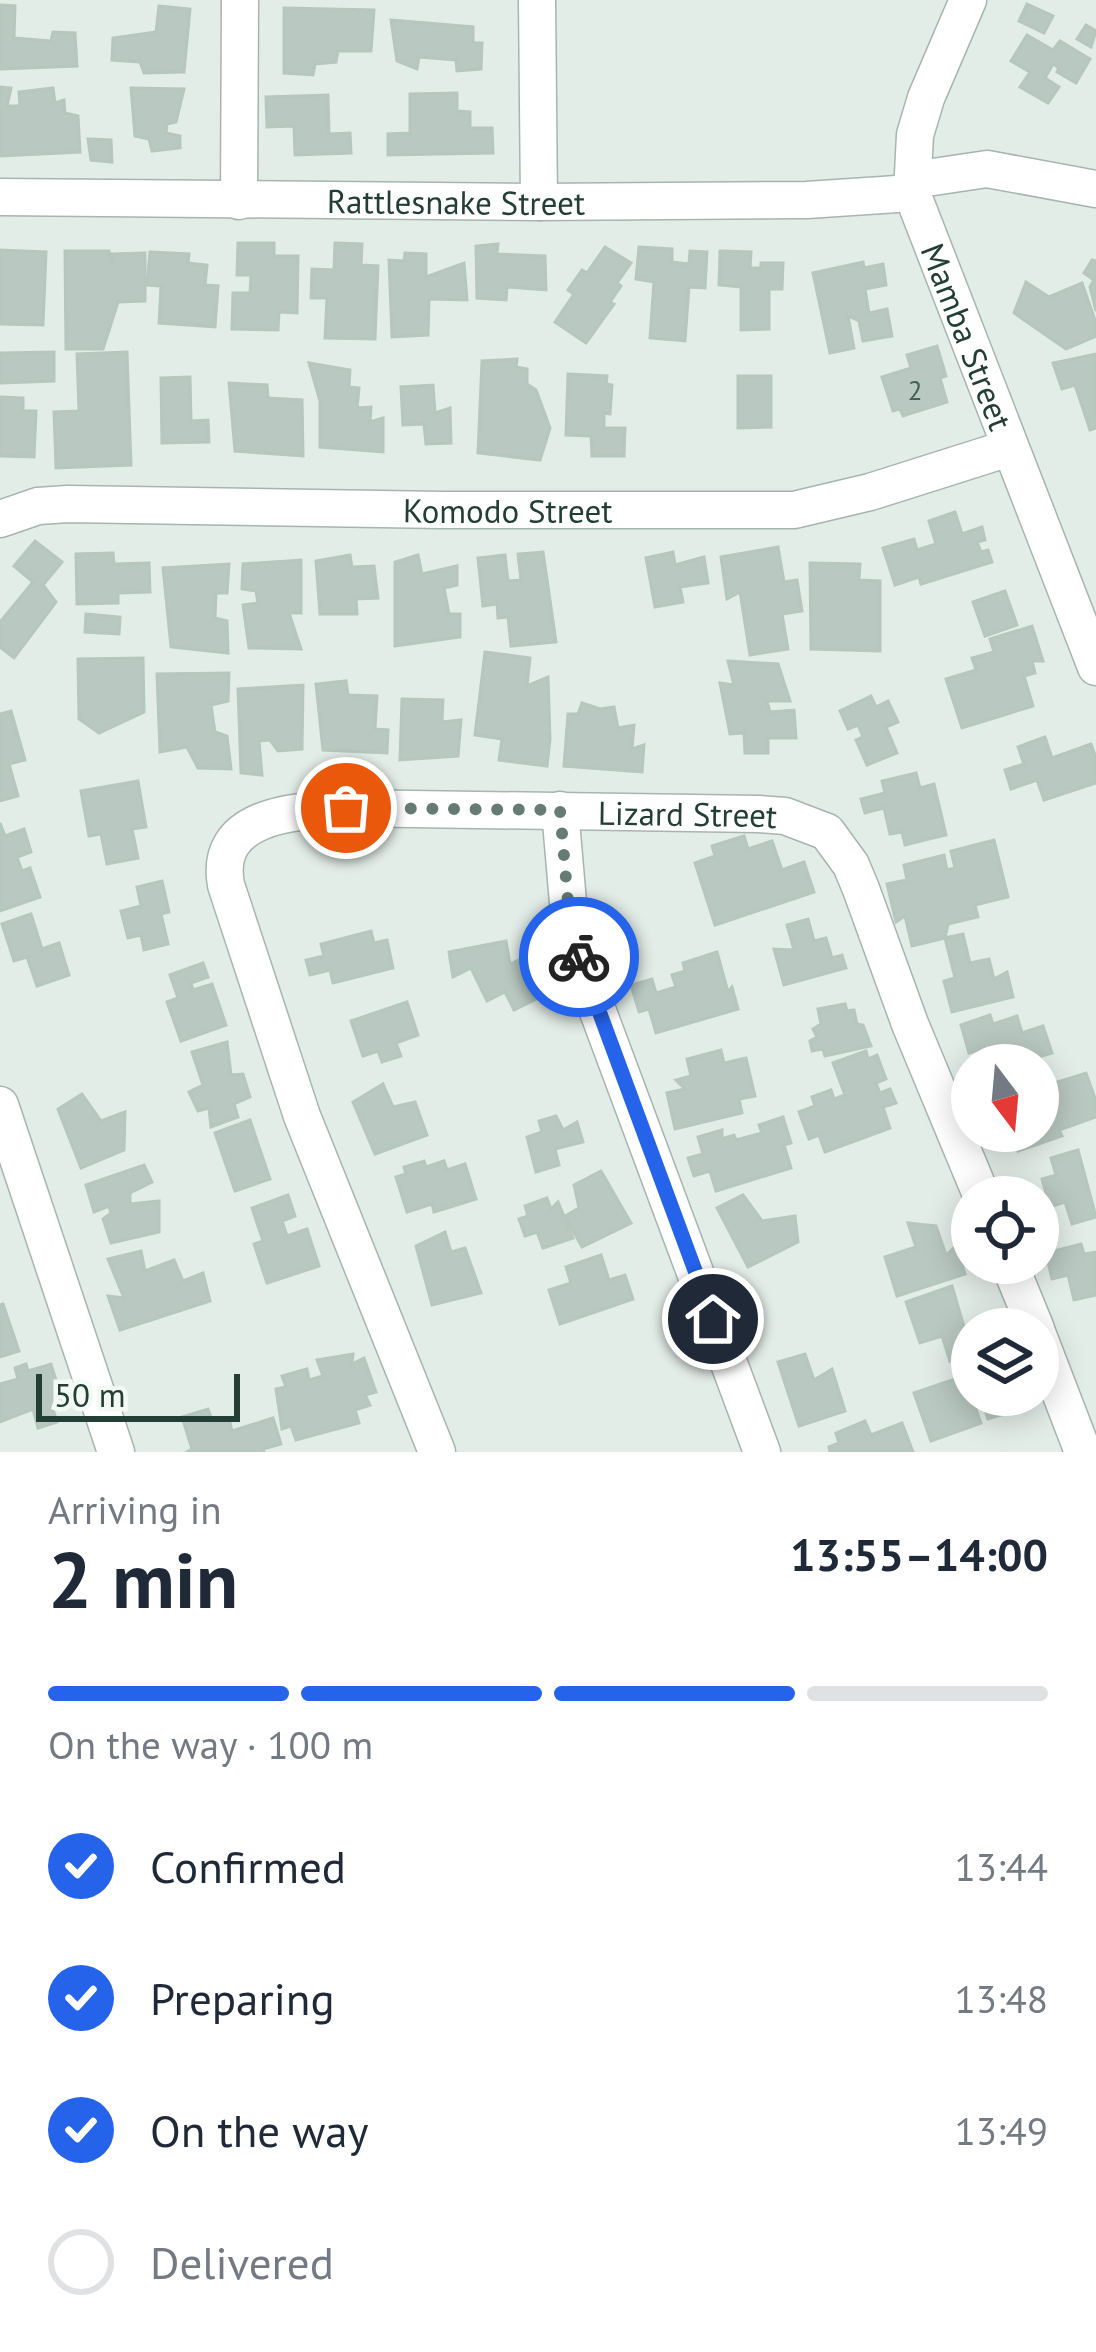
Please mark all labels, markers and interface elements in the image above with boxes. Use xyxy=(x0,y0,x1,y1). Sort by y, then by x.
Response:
street label: Rattlesnake Street xyxy=(327,179,585,224)
street label: Mamba Street xyxy=(912,237,1023,436)
house number: 2 xyxy=(908,373,922,407)
street label: Komodo Street xyxy=(403,488,612,532)
pin xyxy=(295,757,397,859)
icon: bag xyxy=(313,775,379,841)
street label: Lizard Street xyxy=(598,790,779,837)
courier xyxy=(519,897,639,1017)
icon: bike xyxy=(546,924,612,990)
north arrow xyxy=(951,1044,1059,1152)
map controls xyxy=(951,1044,1059,1416)
button: locate xyxy=(951,1176,1059,1284)
pin xyxy=(662,1268,764,1370)
icon: home xyxy=(680,1286,746,1352)
button: layers xyxy=(951,1308,1059,1416)
scale bar xyxy=(36,1368,240,1421)
text: 50 m xyxy=(54,1373,126,1416)
text: Arriving in xyxy=(48,1484,222,1535)
text: 13:55–14:00 xyxy=(790,1525,1048,1583)
text: 2 min xyxy=(48,1529,238,1630)
text: On the way · 100 m xyxy=(48,1719,373,1770)
icon: check xyxy=(48,1833,114,1899)
text: Confirmed xyxy=(150,1837,346,1895)
text: 13:44 xyxy=(954,1841,1048,1892)
icon: check xyxy=(48,1965,114,2031)
text: Preparing xyxy=(150,1969,335,2027)
text: 13:48 xyxy=(954,1973,1048,2024)
icon: check xyxy=(48,2097,114,2163)
text: On the way xyxy=(150,2101,369,2159)
text: 13:49 xyxy=(954,2105,1048,2156)
text: Delivered xyxy=(150,2233,334,2291)

